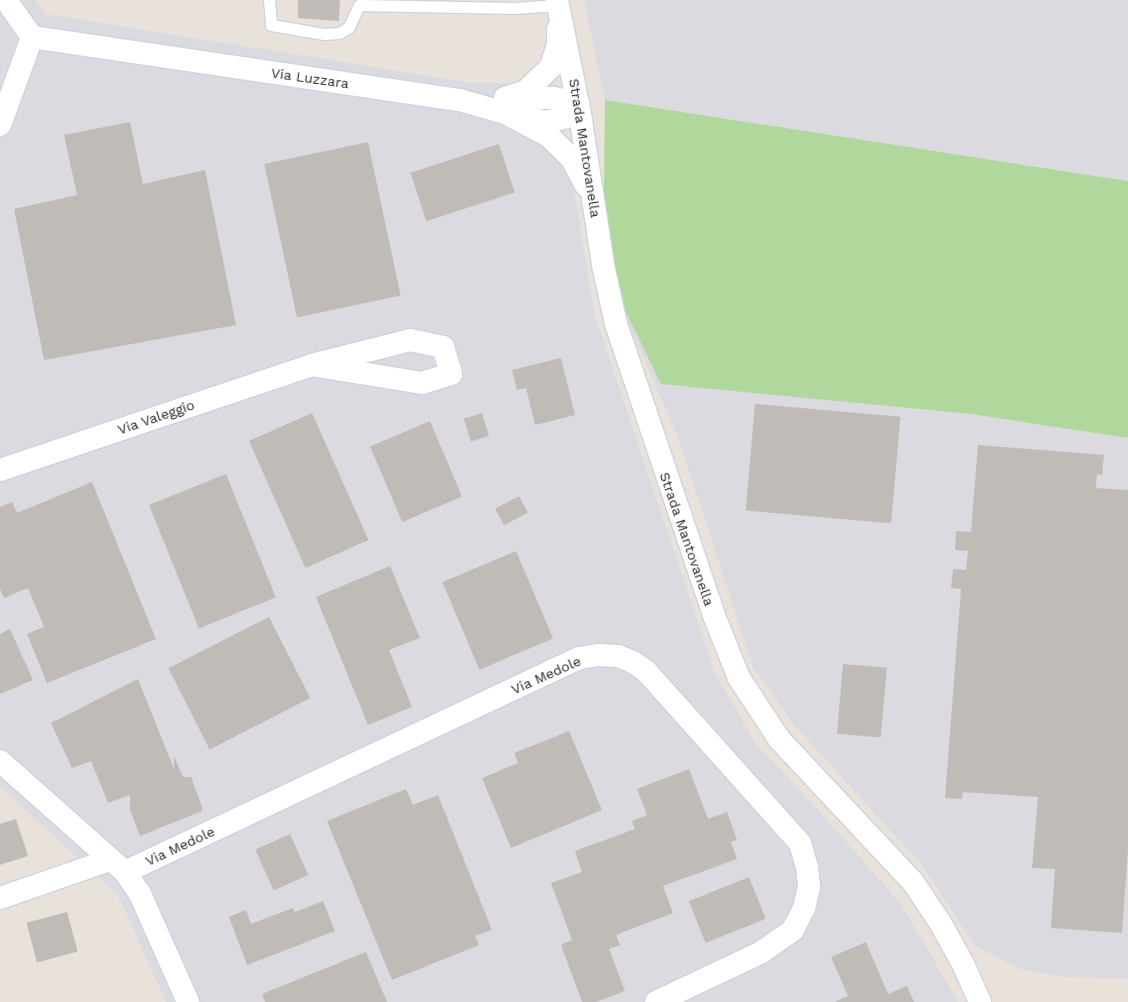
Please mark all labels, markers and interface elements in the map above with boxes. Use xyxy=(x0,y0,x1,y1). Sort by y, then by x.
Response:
street label: Via Luzzara xyxy=(270,64,350,92)
street label: Strada Mantovanella xyxy=(566,77,604,219)
street label: Via Valeggio xyxy=(115,396,197,438)
street label: Strada Mantovanella xyxy=(656,470,718,608)
street label: Via Medole xyxy=(508,652,584,698)
street label: Via Medole xyxy=(142,823,218,869)

